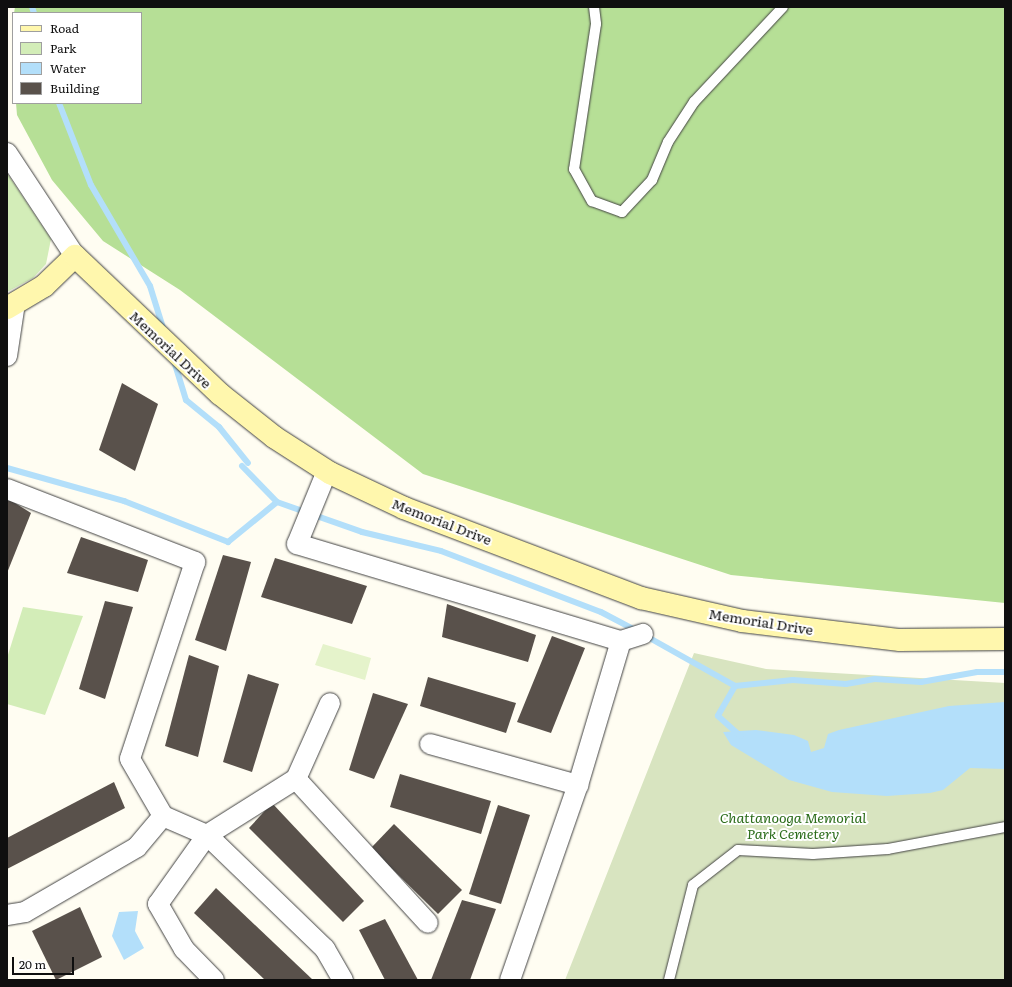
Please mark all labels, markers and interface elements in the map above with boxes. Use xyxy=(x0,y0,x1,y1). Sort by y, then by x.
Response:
legend xyxy=(12,12,142,104)
text: Road xyxy=(50,19,79,37)
text: Park xyxy=(50,39,76,57)
text: Water xyxy=(50,59,86,77)
text: Building xyxy=(50,79,99,97)
street label: Memorial Drive xyxy=(127,307,215,391)
street label: Memorial Drive xyxy=(390,494,494,548)
street label: Memorial Drive xyxy=(708,604,814,638)
park label: Chattanooga Memorial Park Cemetery xyxy=(720,809,866,842)
scale bar xyxy=(14,949,76,975)
text: 20 m xyxy=(19,955,46,973)

